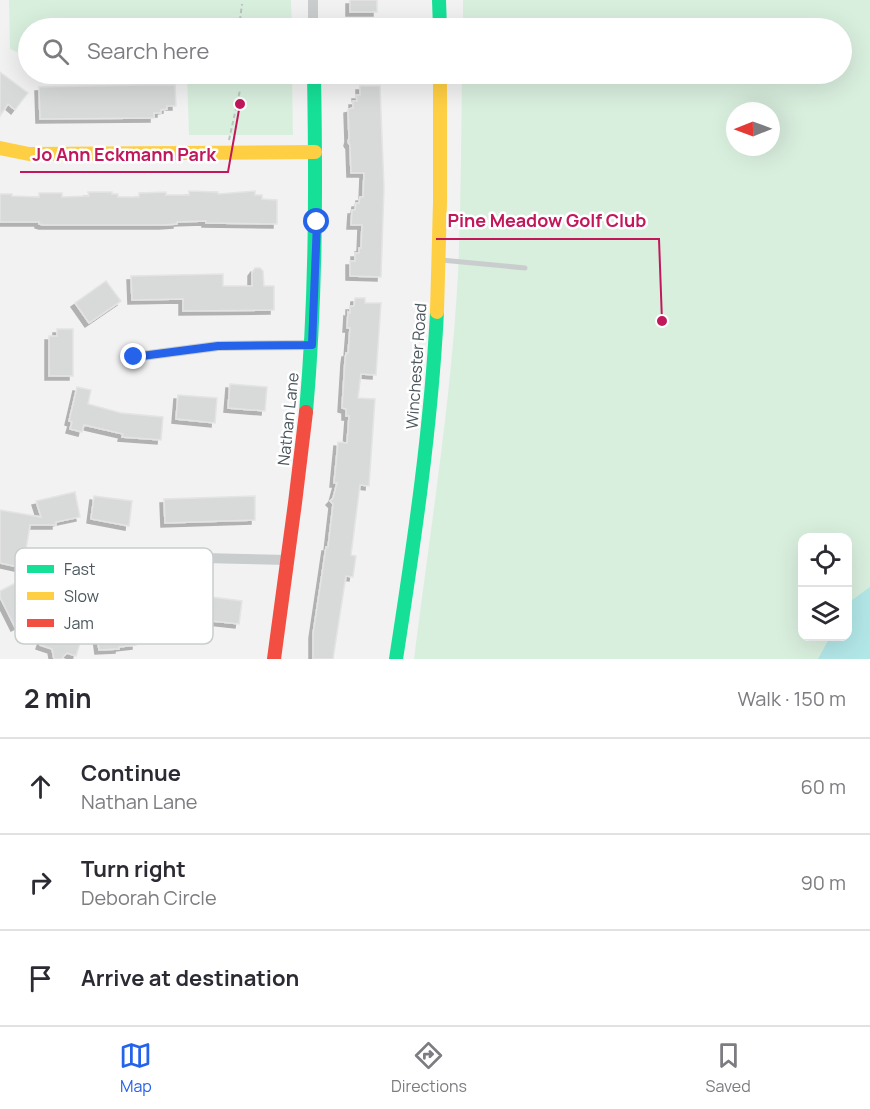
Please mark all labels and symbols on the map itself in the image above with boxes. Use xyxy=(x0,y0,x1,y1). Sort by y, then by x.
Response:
north arrow xyxy=(726,102,780,156)
callout: Jo Ann Eckmann Park xyxy=(20,136,228,172)
text: Jo Ann Eckmann Park xyxy=(32,142,217,166)
callout: Pine Meadow Golf Club xyxy=(436,203,659,239)
route start xyxy=(303,208,329,234)
text: Pine Meadow Golf Club xyxy=(448,208,646,232)
street label: Winchester Road xyxy=(401,302,431,430)
route end xyxy=(120,343,146,369)
street label: Nathan Lane xyxy=(272,372,304,466)
legend xyxy=(15,548,213,644)
text: Fast xyxy=(64,558,95,580)
text: Slow xyxy=(64,585,99,607)
text: Jam xyxy=(64,612,94,634)

